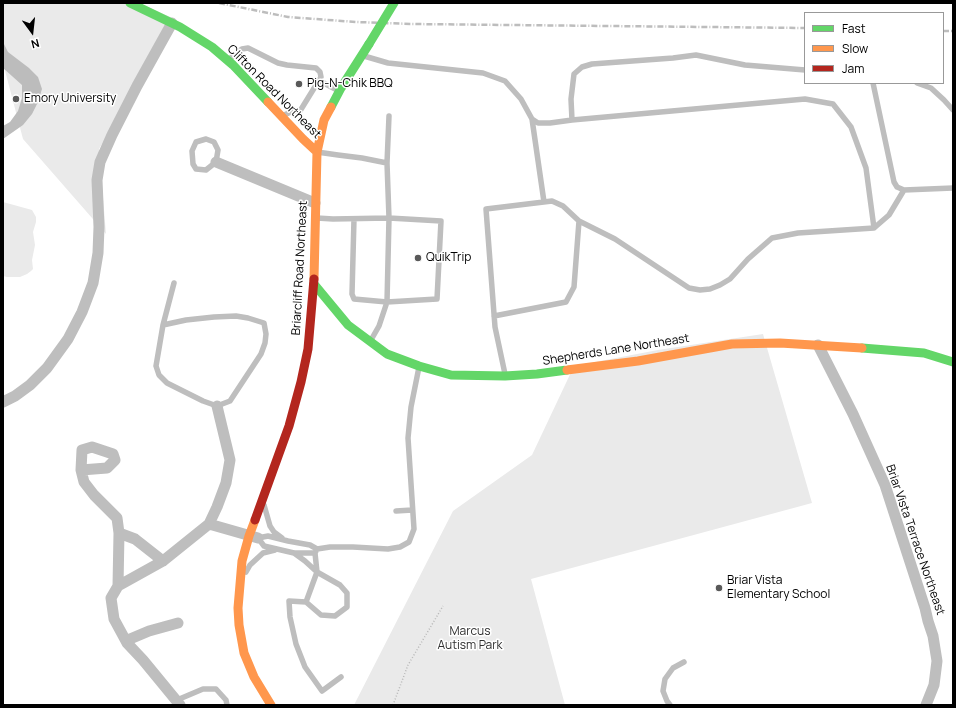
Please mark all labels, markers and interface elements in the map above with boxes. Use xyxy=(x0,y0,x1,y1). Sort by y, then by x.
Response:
north arrow xyxy=(12,12,52,52)
legend xyxy=(804,12,944,84)
text: Fast xyxy=(842,20,866,37)
text: N xyxy=(29,36,41,52)
text: Slow xyxy=(842,40,868,57)
street label: Clifton Road Northeast xyxy=(224,42,324,142)
text: Jam xyxy=(842,60,864,77)
place label: Pig-N-Chik BBQ xyxy=(307,77,393,91)
marker: Pig-N-Chik BBQ xyxy=(294,79,304,89)
place label: Emory University xyxy=(24,92,116,106)
marker: Emory University xyxy=(11,94,21,104)
street label: Briarcliff Road Northeast xyxy=(289,200,311,336)
place label: QuikTrip xyxy=(426,251,471,265)
marker: QuikTrip xyxy=(413,253,423,263)
street label: Shepherds Lane Northeast xyxy=(542,331,690,369)
street label: Briar Vista Terrace Northeast xyxy=(882,463,948,617)
place label: Briar Vista Elementary School xyxy=(727,574,830,602)
marker: Briar Vista Elementary School xyxy=(714,583,724,593)
park label: Marcus Autism Park xyxy=(437,625,503,653)

